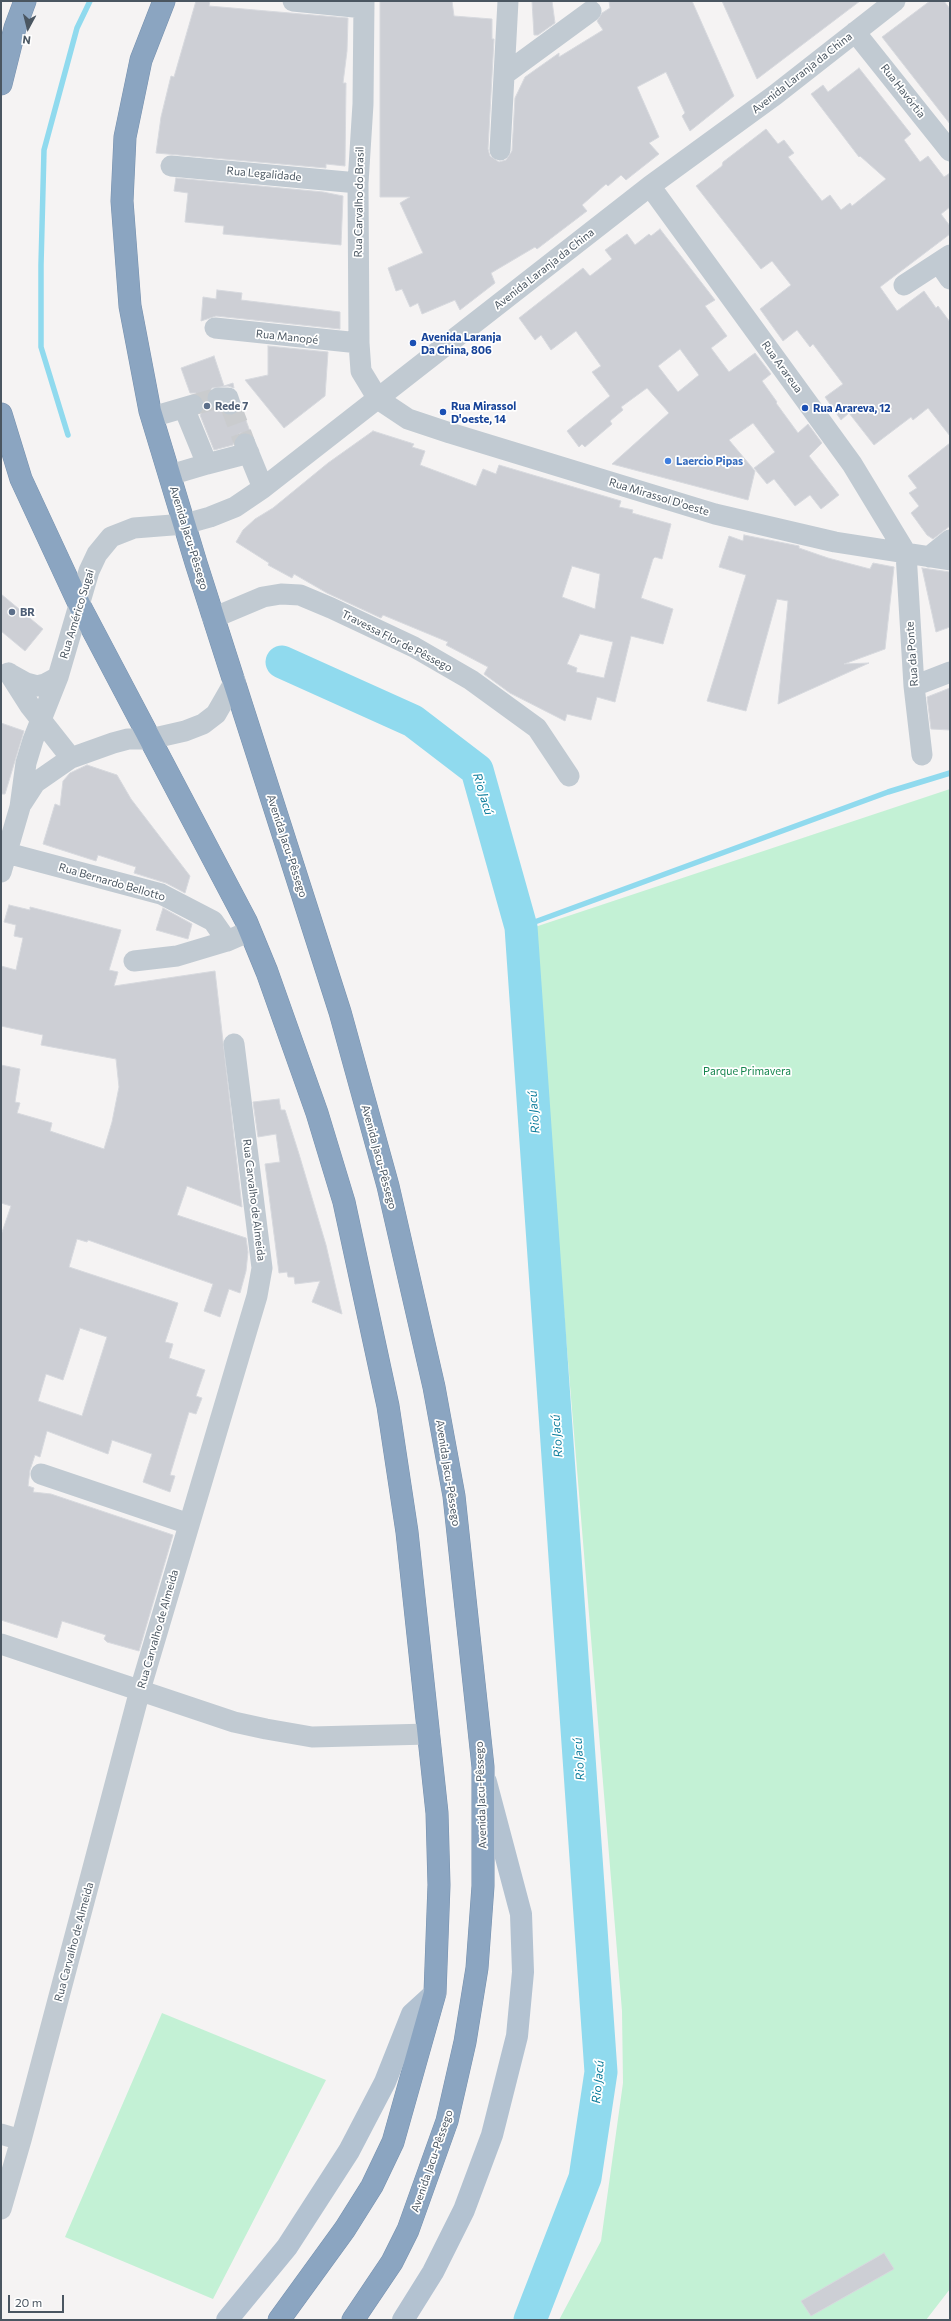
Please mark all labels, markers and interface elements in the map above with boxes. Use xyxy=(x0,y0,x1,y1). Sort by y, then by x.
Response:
north arrow xyxy=(8,8,48,48)
street label: Avenida Laranja da China xyxy=(749,30,855,116)
text: N xyxy=(22,33,31,47)
street label: Rua Havórtia xyxy=(878,61,928,121)
street label: Rua Carvalho do Brasil xyxy=(351,146,367,258)
street label: Rua Legalidade xyxy=(226,164,302,184)
street label: Avenida Laranja da China xyxy=(491,226,597,312)
street label: Rua Manopé xyxy=(255,327,319,347)
place label: Avenida Laranja Da China, 806 xyxy=(421,330,501,356)
marker: Avenida Laranja Da China, 806 xyxy=(408,338,418,348)
street label: Rua Arareua xyxy=(759,339,805,395)
place label: Rede 7 xyxy=(215,399,248,413)
place label: Rua Mirassol D'oeste, 14 xyxy=(451,399,516,425)
marker: Rede 7 xyxy=(202,401,212,411)
place label: Rua Arareva, 12 xyxy=(813,401,891,415)
marker: Rua Arareva, 12 xyxy=(800,403,810,413)
marker: Rua Mirassol D'oeste, 14 xyxy=(438,407,448,417)
place label: Laercio Pipas xyxy=(676,454,743,468)
marker: Laercio Pipas xyxy=(663,456,673,466)
street label: Rua Mirassol D'oeste xyxy=(607,475,711,519)
street label: Avenida Jacu-Pêssego xyxy=(167,485,211,591)
street label: Rua Américo Sugai xyxy=(57,568,97,660)
place label: BR xyxy=(20,605,35,619)
marker: BR xyxy=(7,607,17,617)
street label: Travessa Flor de Pêssego xyxy=(340,607,454,675)
street label: Rua da Ponte xyxy=(903,621,921,687)
water label: Rio Jacú xyxy=(470,771,496,817)
street label: Avenida Jacu-Pêssego xyxy=(264,793,310,899)
street label: Rua Bernardo Bellotto xyxy=(57,860,167,904)
park label: Parque Primavera xyxy=(703,1064,791,1078)
water label: Rio Jacú xyxy=(525,1090,543,1134)
street label: Avenida Jacu-Pêssego xyxy=(359,1103,399,1211)
street label: Rua Carvalho de Almeida xyxy=(240,1138,268,1262)
water label: Rio Jacú xyxy=(548,1414,566,1458)
street label: Avenida Jacu-Pêssego xyxy=(433,1419,463,1527)
street label: Rua Carvalho de Almeida xyxy=(135,1568,181,1690)
water label: Rio Jacú xyxy=(570,1737,588,1781)
street label: Avenida Jacu-Pêssego xyxy=(473,1741,489,1849)
street label: Rua Carvalho de Almeida xyxy=(52,1881,96,2003)
water label: Rio Jacú xyxy=(589,2060,607,2104)
street label: Avenida Jacu-Pêssego xyxy=(408,2108,456,2214)
scale bar xyxy=(10,2287,66,2313)
text: 20 m xyxy=(15,2295,42,2309)

